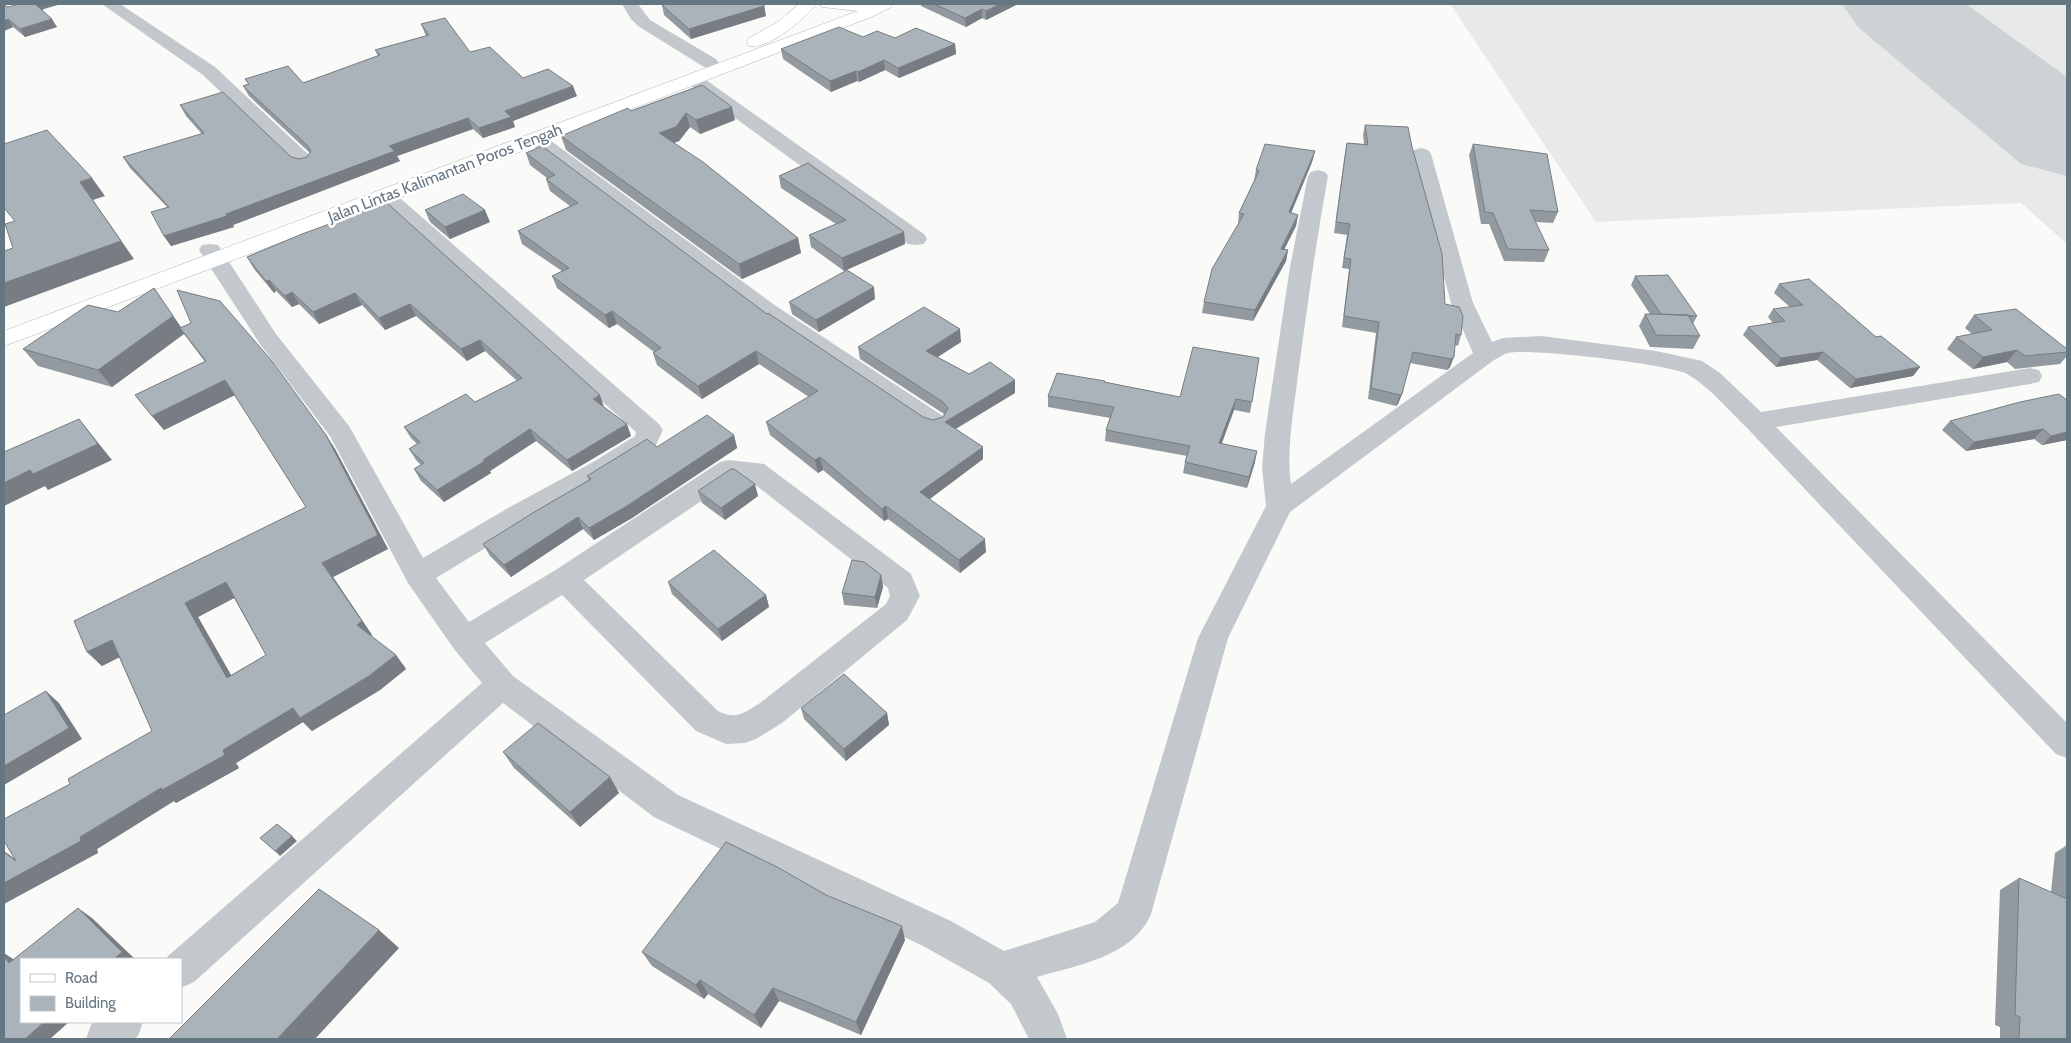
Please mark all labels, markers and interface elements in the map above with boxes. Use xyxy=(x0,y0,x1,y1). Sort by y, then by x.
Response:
street label: Jalan Lintas Kalimantan Poros Tengah xyxy=(324,119,565,227)
legend xyxy=(20,958,182,1023)
text: Road xyxy=(65,969,98,987)
text: Building xyxy=(65,994,116,1012)

